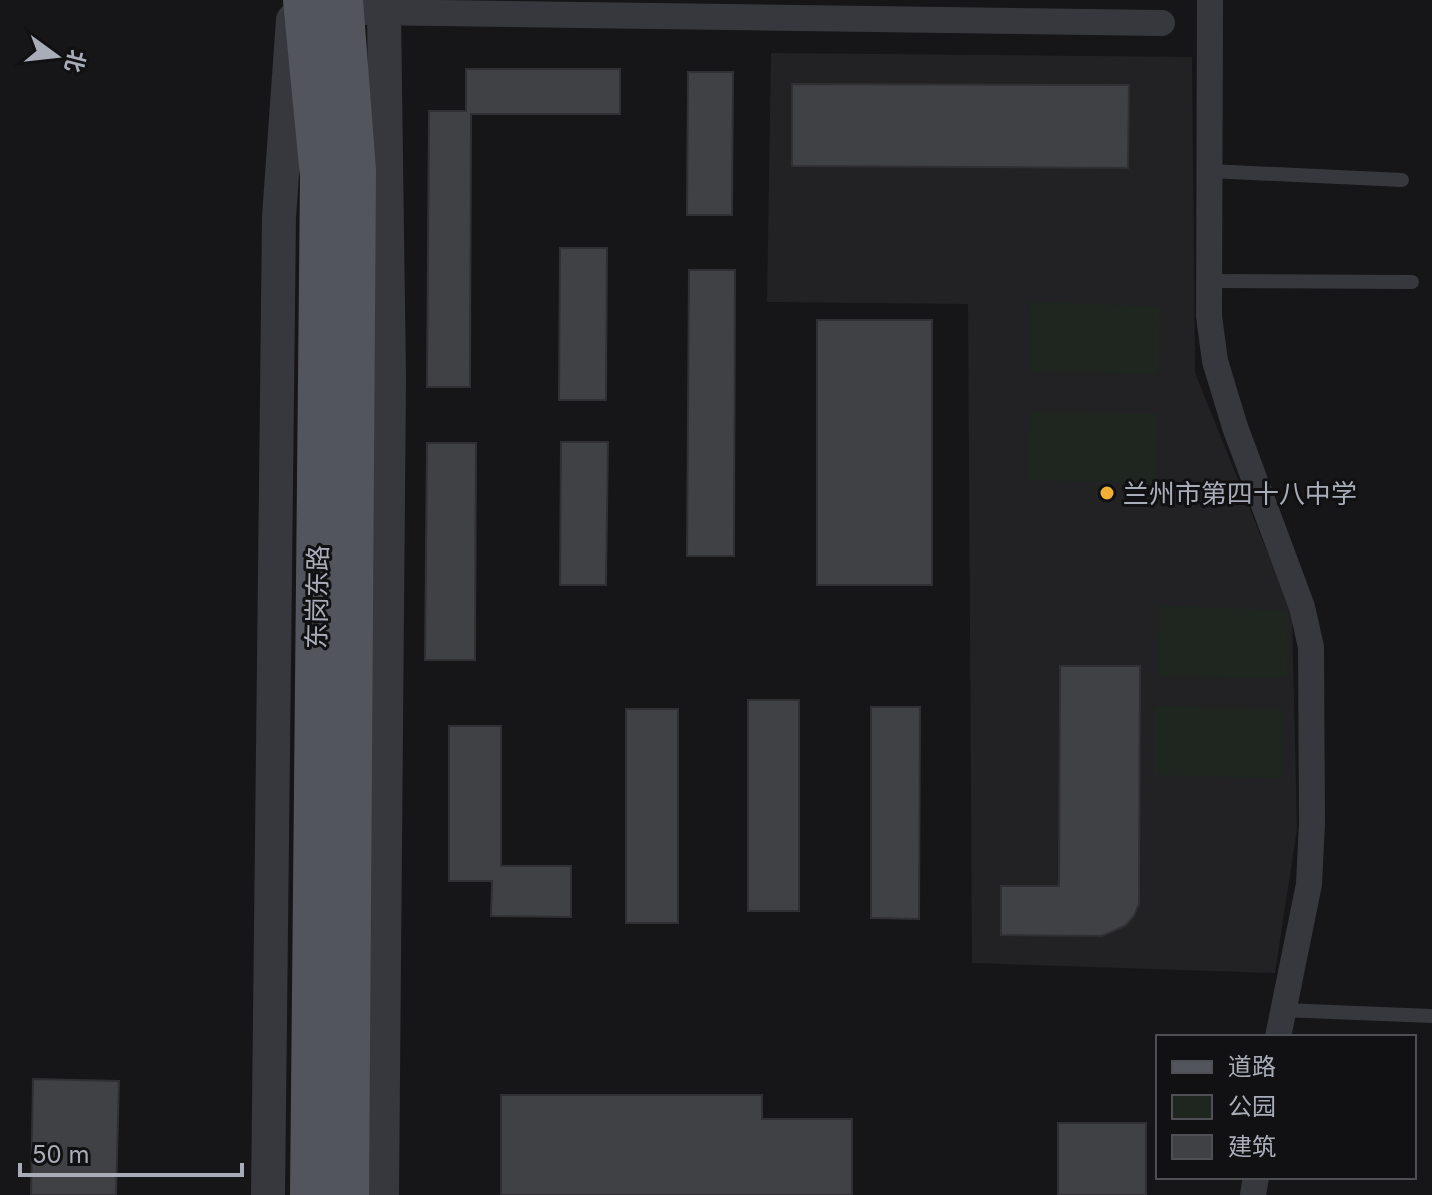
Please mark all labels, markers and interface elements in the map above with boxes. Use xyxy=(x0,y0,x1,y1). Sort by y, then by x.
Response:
north arrow xyxy=(16,16,96,96)
text: 北 xyxy=(60,47,91,75)
place label: 兰州市第四十八中学 xyxy=(1123,478,1357,509)
marker: 兰州市第四十八中学 xyxy=(1098,484,1116,502)
street label: 东岗东路 xyxy=(301,545,333,649)
legend xyxy=(1156,1035,1416,1179)
text: 道路 xyxy=(1228,1052,1276,1081)
text: 公园 xyxy=(1228,1092,1276,1121)
scale bar xyxy=(20,1127,242,1177)
text: 建筑 xyxy=(1228,1132,1276,1161)
text: 50 m xyxy=(32,1140,90,1169)

